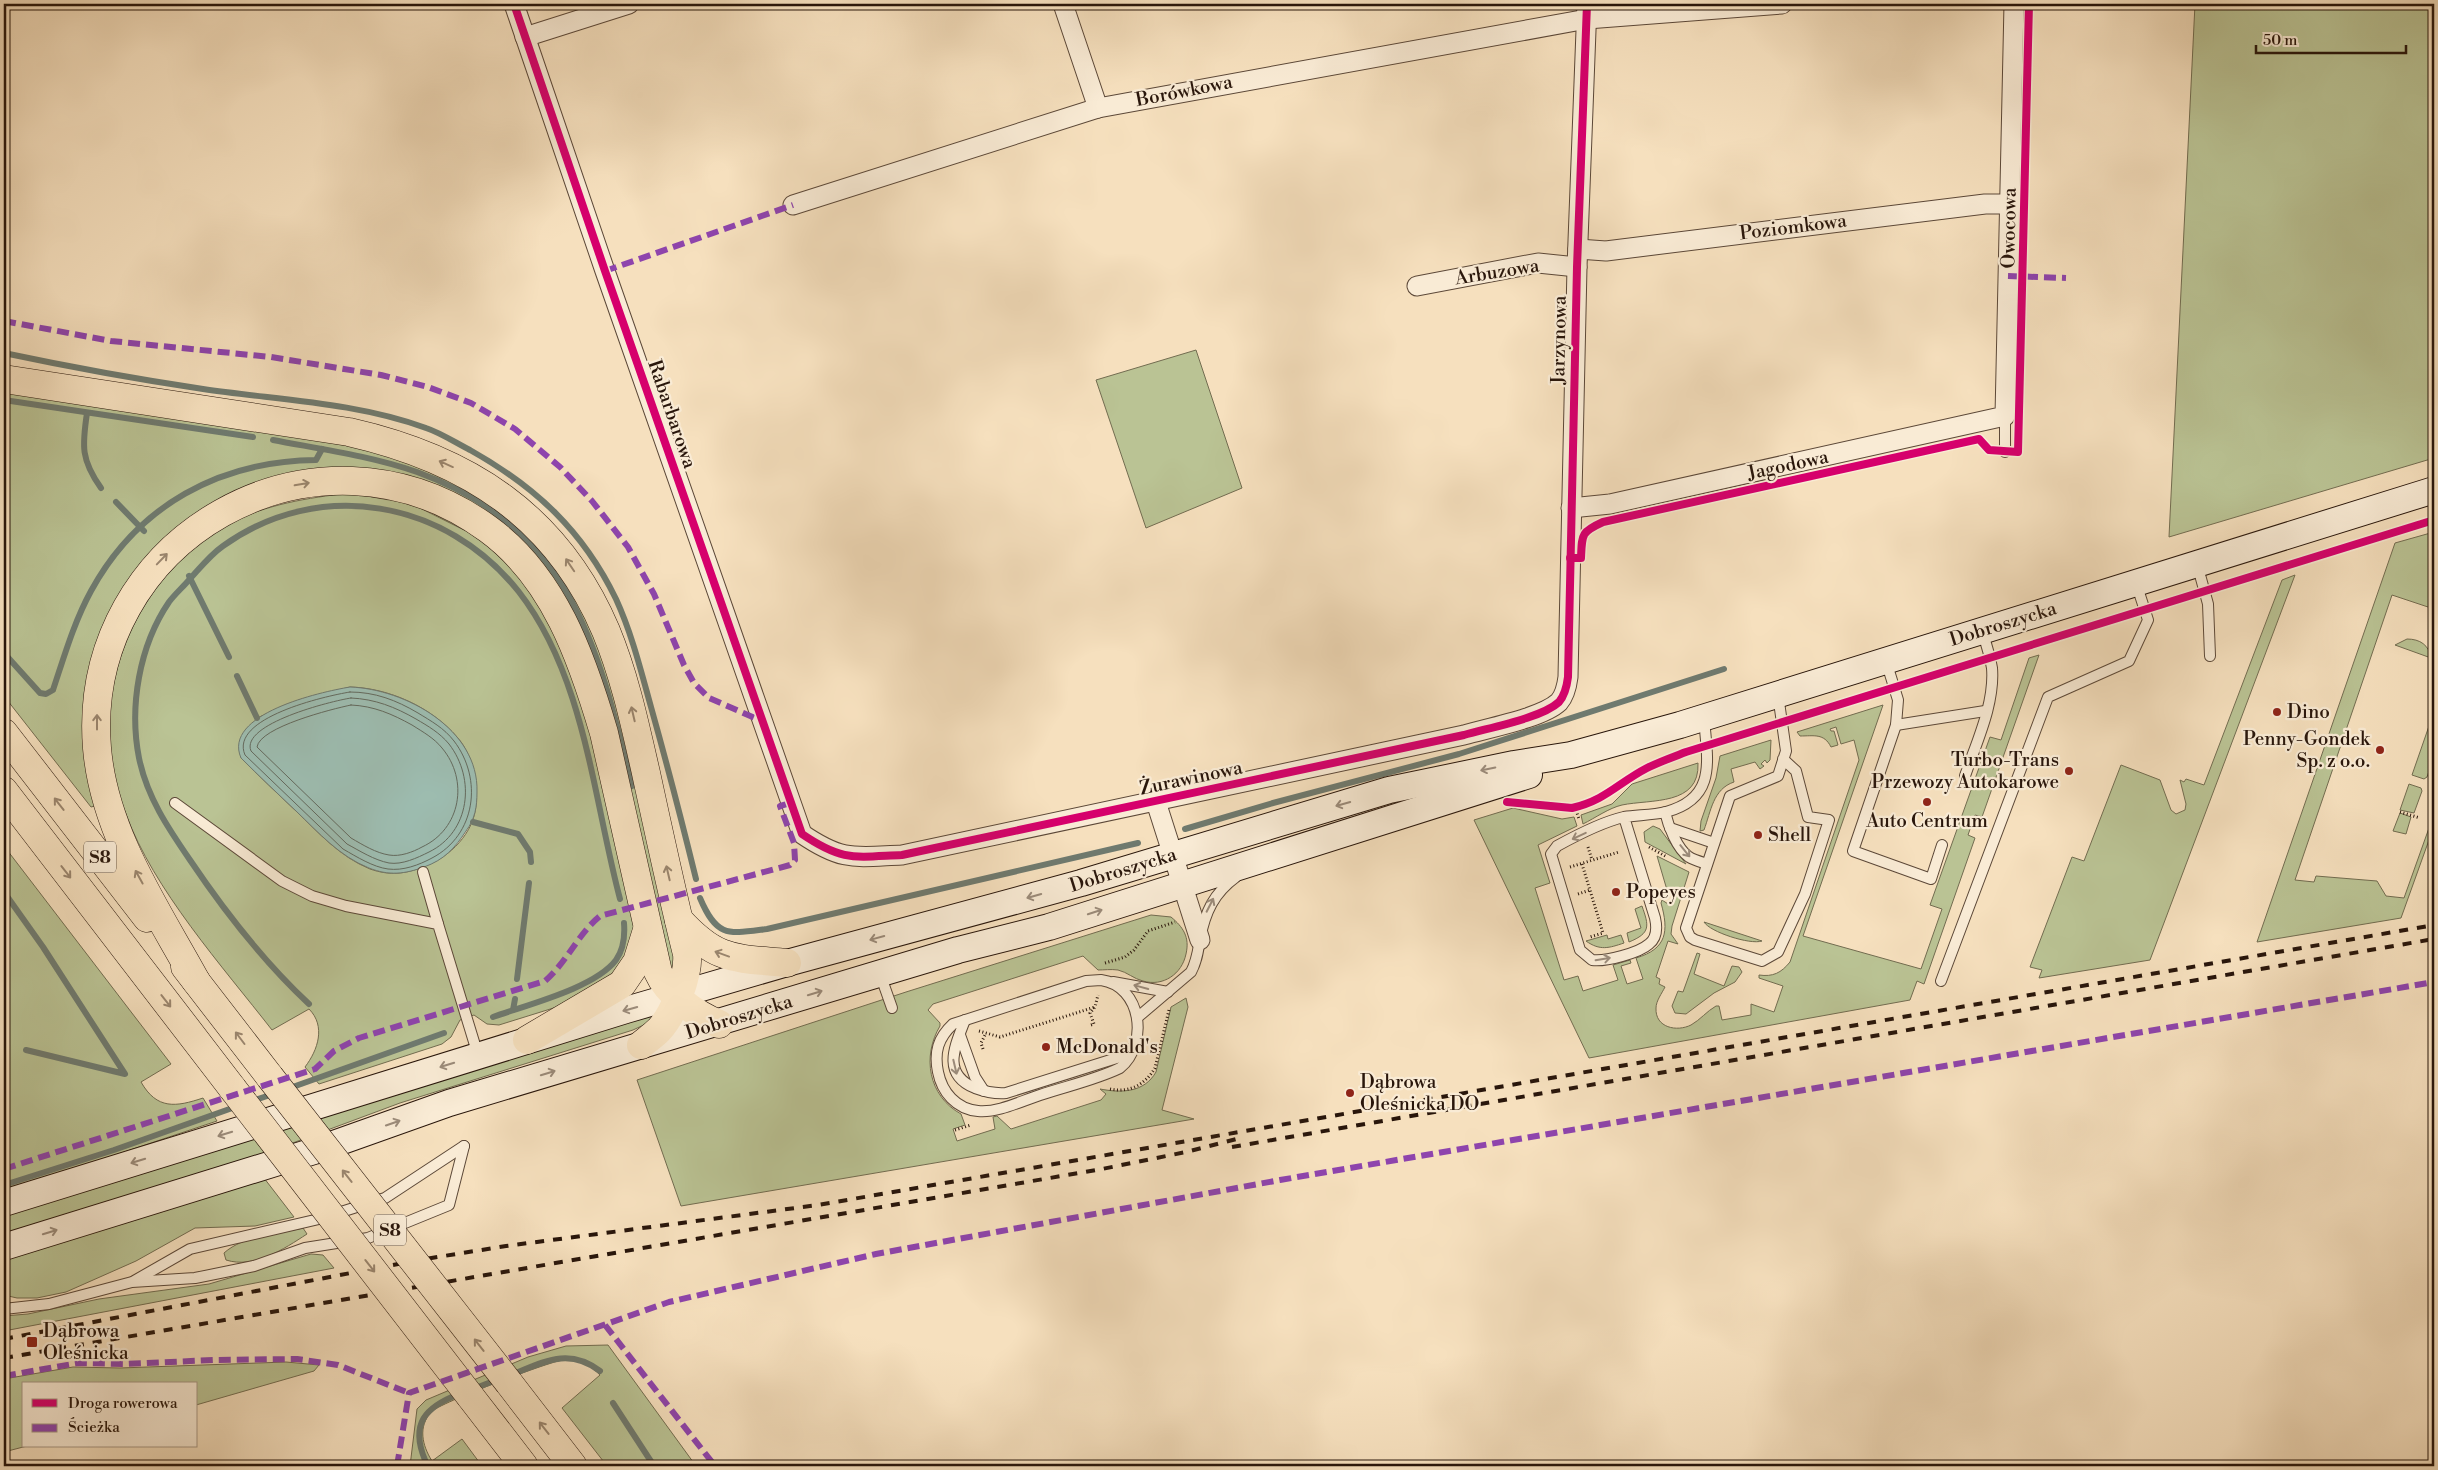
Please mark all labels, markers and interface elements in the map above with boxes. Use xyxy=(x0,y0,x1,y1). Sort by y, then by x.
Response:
scale bar xyxy=(2256,22,2406,54)
text: 50 m xyxy=(2263,31,2297,50)
street label: Borówkowa xyxy=(1132,70,1235,112)
street label: Owocowa xyxy=(1996,187,2022,269)
street label: Poziomkowa xyxy=(1738,208,1848,245)
street label: Arbuzowa xyxy=(1452,253,1541,291)
street label: Jarzynowa xyxy=(1546,295,1572,386)
street label: Rabarbarowa xyxy=(642,357,702,472)
street label: Jagodowa xyxy=(1744,445,1831,485)
one-way arrow xyxy=(439,458,454,468)
one-way arrow xyxy=(294,478,310,488)
one-way arrow xyxy=(156,553,168,566)
one-way arrow xyxy=(565,558,575,572)
street label: Dobroszycka xyxy=(1946,596,2060,652)
place label: Dino xyxy=(2287,700,2330,724)
marker: Dino xyxy=(2271,706,2283,718)
one-way arrow xyxy=(628,707,637,723)
one-way arrow xyxy=(92,714,102,730)
place label: Penny-Gondek Sp. z o.o. xyxy=(2243,727,2371,773)
marker: Penny-Gondek Sp. z o.o. xyxy=(2374,744,2386,756)
place label: Turbo-Trans Przewozy Autokarowe xyxy=(1871,748,2059,794)
street label: Żurawinowa xyxy=(1137,754,1245,801)
one-way arrow xyxy=(1481,765,1497,775)
marker: Turbo-Trans Przewozy Autokarowe xyxy=(2063,765,2075,777)
marker: Auto Centrum xyxy=(1921,796,1933,808)
one-way arrow xyxy=(54,797,64,811)
one-way arrow xyxy=(1335,800,1351,810)
place label: Auto Centrum xyxy=(1865,809,1988,833)
place label: Shell xyxy=(1768,823,1811,847)
marker: Shell xyxy=(1752,829,1764,841)
one-way arrow xyxy=(1572,831,1587,841)
road number: S8 xyxy=(84,842,116,872)
street label: Dobroszycka xyxy=(1066,842,1180,898)
one-way arrow xyxy=(1679,844,1690,857)
one-way arrow xyxy=(663,865,672,881)
one-way arrow xyxy=(61,866,72,879)
one-way arrow xyxy=(134,870,144,885)
place label: Popeyes xyxy=(1626,880,1696,904)
marker: Popeyes xyxy=(1610,886,1622,898)
one-way arrow xyxy=(1026,891,1042,901)
one-way arrow xyxy=(1206,897,1216,912)
one-way arrow xyxy=(1087,906,1103,916)
one-way arrow xyxy=(870,934,886,944)
one-way arrow xyxy=(715,949,730,958)
one-way arrow xyxy=(1595,954,1611,964)
one-way arrow xyxy=(1133,982,1149,991)
one-way arrow xyxy=(807,988,823,998)
street label: Dobroszycka xyxy=(682,989,796,1045)
one-way arrow xyxy=(160,994,171,1007)
one-way arrow xyxy=(623,1005,639,1015)
one-way arrow xyxy=(235,1031,245,1045)
place label: McDonald's xyxy=(1056,1035,1158,1059)
marker: McDonald's xyxy=(1040,1041,1052,1053)
one-way arrow xyxy=(951,1058,961,1074)
one-way arrow xyxy=(440,1061,455,1070)
one-way arrow xyxy=(540,1068,556,1078)
place label: Dąbrowa Oleśnicka DO xyxy=(1360,1070,1479,1116)
marker: Dąbrowa Oleśnicka DO xyxy=(1344,1087,1356,1099)
one-way arrow xyxy=(385,1118,401,1127)
one-way arrow xyxy=(218,1130,233,1139)
one-way arrow xyxy=(131,1157,147,1166)
one-way arrow xyxy=(341,1170,352,1183)
road number: S8 xyxy=(374,1214,406,1246)
one-way arrow xyxy=(42,1227,58,1237)
one-way arrow xyxy=(365,1259,375,1273)
place label: Dąbrowa Oleśnicka xyxy=(43,1319,129,1365)
marker: Dąbrowa Oleśnicka xyxy=(25,1335,39,1349)
one-way arrow xyxy=(474,1339,485,1352)
legend xyxy=(22,1382,198,1448)
text: Droga rowerowa xyxy=(68,1394,178,1413)
text: Ścieżka xyxy=(68,1417,120,1437)
one-way arrow xyxy=(538,1422,549,1435)

